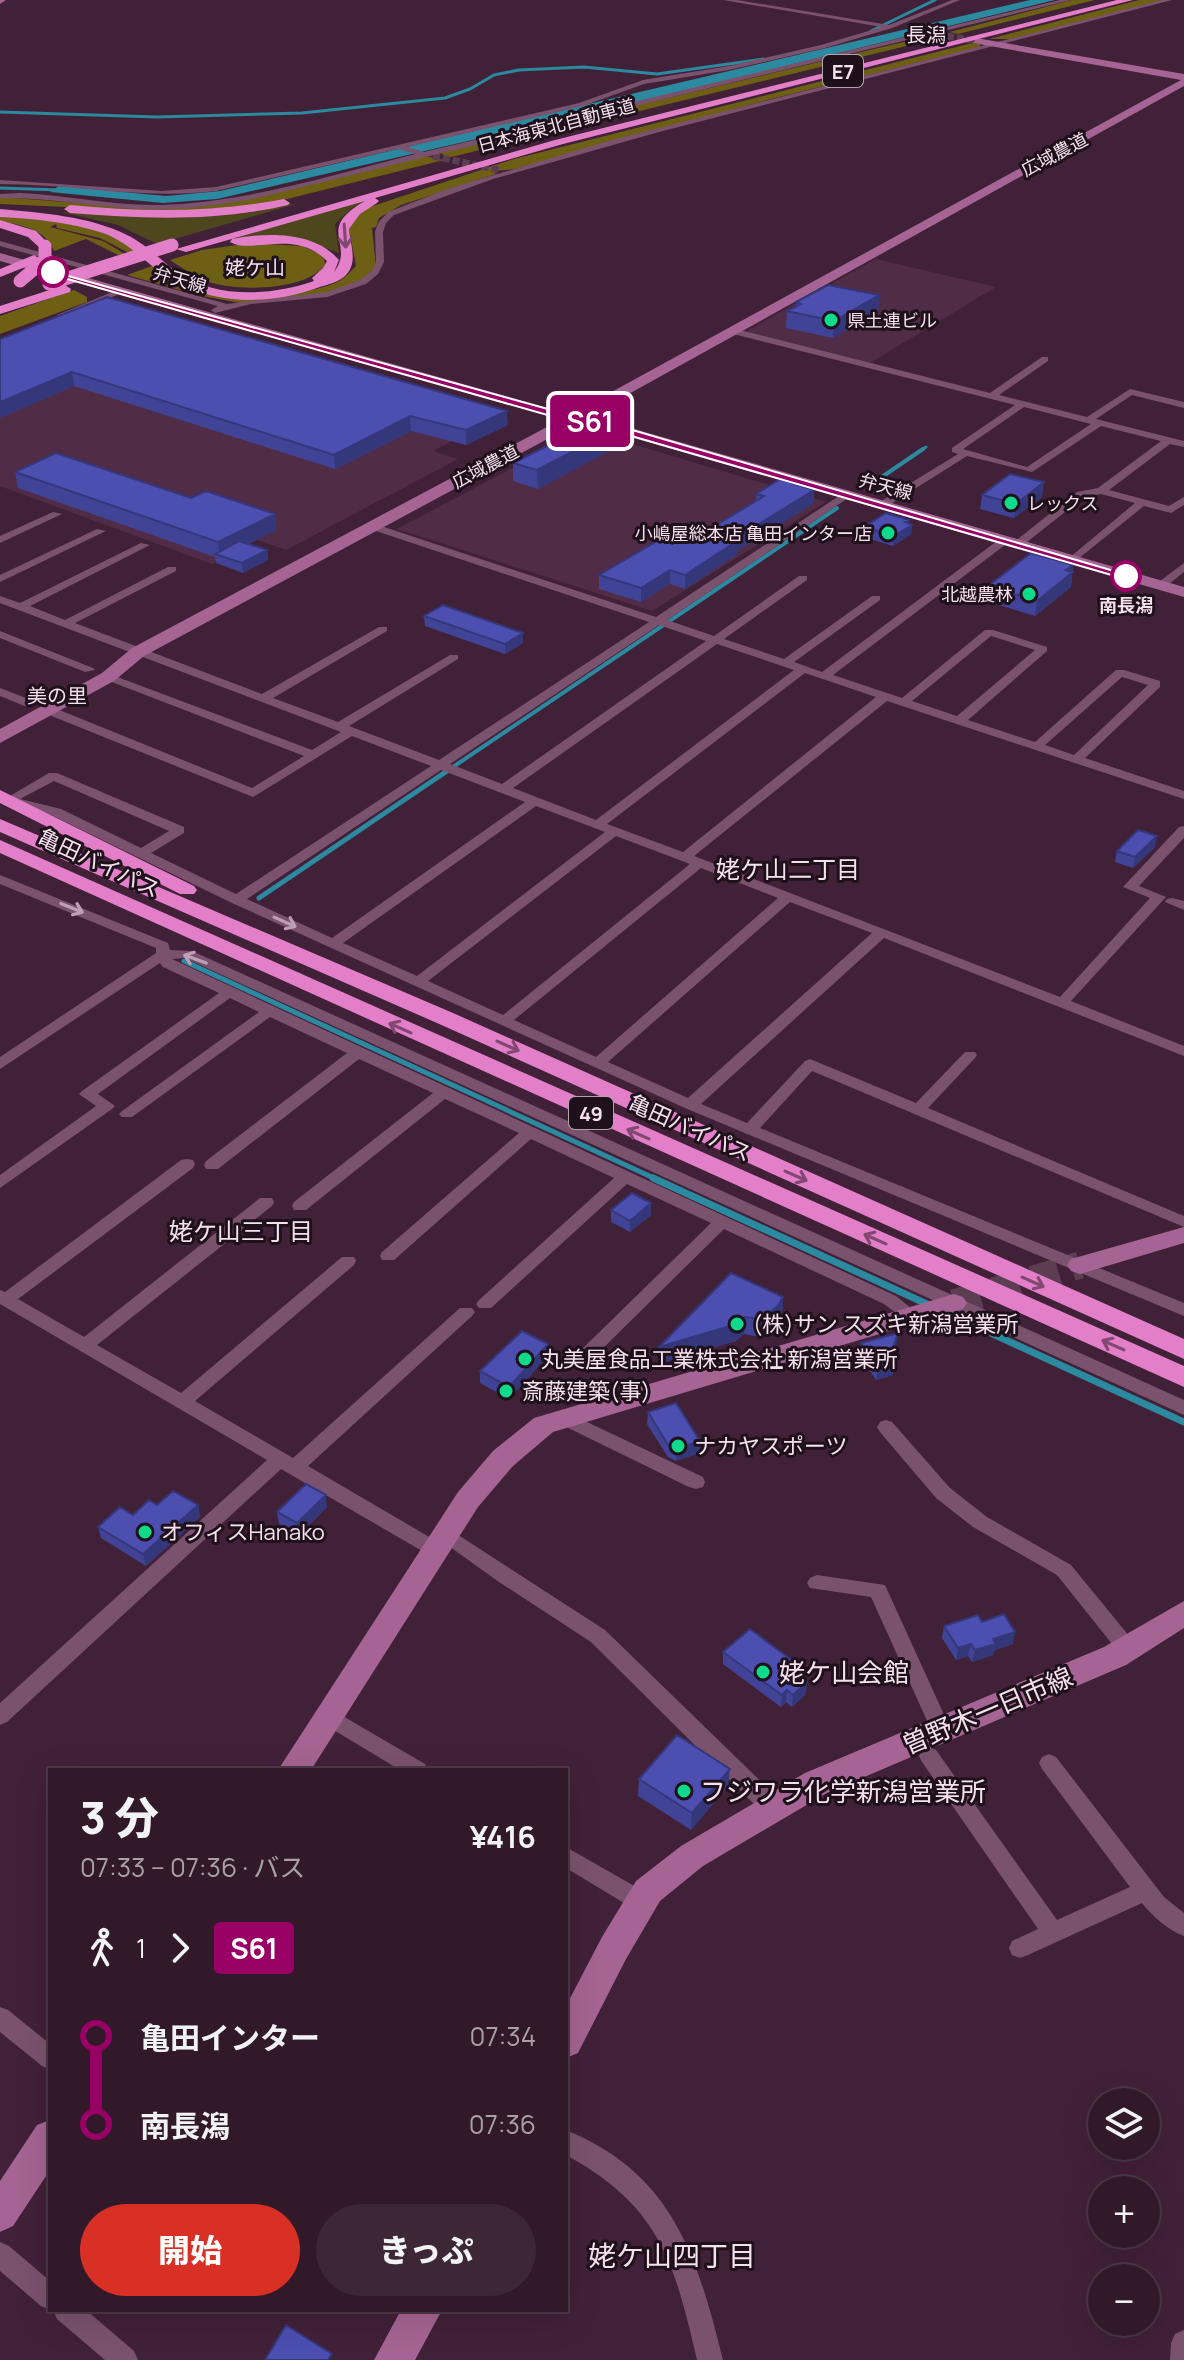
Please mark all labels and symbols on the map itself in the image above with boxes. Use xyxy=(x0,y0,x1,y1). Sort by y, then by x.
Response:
district label: 長潟 xyxy=(906,21,946,48)
road number: E7 xyxy=(823,55,863,87)
street label: 日本海東北自動車道 xyxy=(475,92,637,158)
street label: 広域農道 xyxy=(1017,127,1091,181)
one-way arrow xyxy=(338,223,353,249)
district label: 姥ケ山 xyxy=(225,254,285,281)
unlabelled marker xyxy=(38,257,68,287)
street label: 弁天線 xyxy=(151,260,209,298)
place label: 県土連ビル xyxy=(847,308,937,332)
marker: 県土連ビル xyxy=(822,311,840,329)
line badge: S61 xyxy=(544,395,636,447)
street label: 広域農道 xyxy=(448,439,522,493)
street label: 弁天線 xyxy=(857,467,915,505)
place label: レックス xyxy=(1027,491,1098,515)
marker: レックス xyxy=(1002,494,1020,512)
place label: 小嶋屋総本店 亀田インター店 xyxy=(634,521,872,545)
marker: 小嶋屋総本店 亀田インター店 xyxy=(879,524,897,542)
marker: 南長潟 xyxy=(1111,561,1141,591)
place label: 北越農林 xyxy=(941,582,1013,606)
marker: 北越農林 xyxy=(1020,585,1038,603)
place label: 南長潟 xyxy=(1099,593,1153,617)
district label: 美の里 xyxy=(27,682,87,709)
street label: 亀田バイパス xyxy=(33,822,165,904)
district label: 姥ケ山二丁目 xyxy=(716,852,860,885)
one-way arrow xyxy=(59,902,84,917)
one-way arrow xyxy=(272,915,297,930)
one-way arrow xyxy=(183,951,208,965)
one-way arrow xyxy=(389,1019,413,1034)
one-way arrow xyxy=(496,1039,520,1054)
street label: 亀田バイパス xyxy=(624,1088,756,1168)
road number: 49 xyxy=(569,1097,613,1129)
one-way arrow xyxy=(626,1125,651,1140)
one-way arrow xyxy=(783,1169,808,1184)
district label: 姥ケ山三丁目 xyxy=(169,1214,313,1247)
one-way arrow xyxy=(864,1231,888,1246)
one-way arrow xyxy=(1020,1276,1045,1291)
place label: (株)サン スズキ新潟営業所 xyxy=(753,1309,1018,1339)
marker: (株)サン スズキ新潟営業所 xyxy=(728,1315,746,1333)
one-way arrow xyxy=(1101,1337,1126,1352)
place label: 丸美屋食品工業株式会社 新潟営業所 xyxy=(541,1344,897,1374)
marker: 丸美屋食品工業株式会社 新潟営業所 xyxy=(516,1350,534,1368)
place label: 斎藤建築(事) xyxy=(522,1376,651,1406)
marker: 斎藤建築(事) xyxy=(497,1382,515,1400)
place label: ナカヤスポーツ xyxy=(694,1431,848,1461)
marker: ナカヤスポーツ xyxy=(669,1437,687,1455)
place label: オフィスHanako xyxy=(161,1517,325,1547)
marker: オフィスHanako xyxy=(136,1523,154,1541)
place label: 姥ケ山会館 xyxy=(779,1654,909,1690)
street label: 曽野木一日市線 xyxy=(896,1658,1078,1762)
marker: 姥ケ山会館 xyxy=(754,1663,772,1681)
place label: フジワラ化学新潟営業所 xyxy=(700,1773,986,1809)
marker: フジワラ化学新潟営業所 xyxy=(675,1782,693,1800)
district label: 姥ケ山四丁目 xyxy=(588,2236,756,2274)

